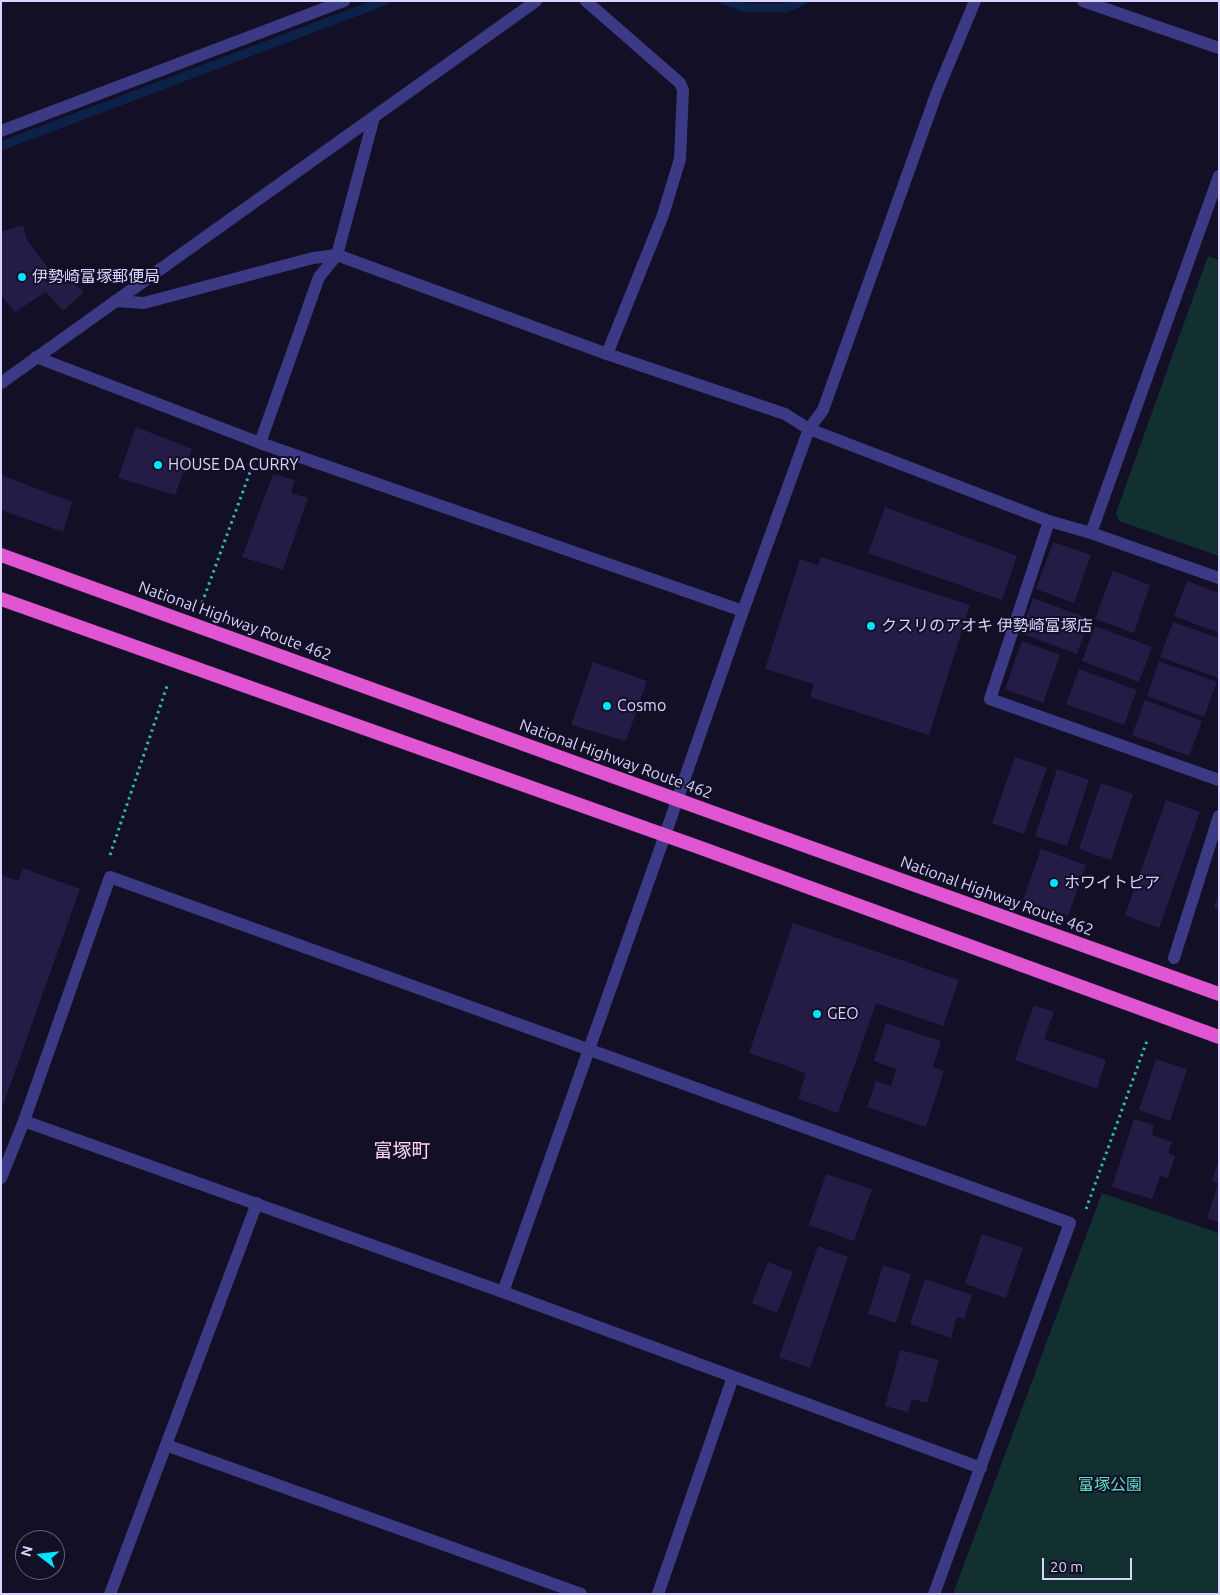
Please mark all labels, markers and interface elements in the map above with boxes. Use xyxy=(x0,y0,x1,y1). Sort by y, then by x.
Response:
place label: 伊勢崎富塚郵便局 xyxy=(32,267,160,287)
marker: 伊勢崎富塚郵便局 xyxy=(16,271,28,283)
place label: HOUSE DA CURRY xyxy=(168,455,299,475)
marker: HOUSE DA CURRY xyxy=(152,459,164,471)
street label: National Highway Route 462 xyxy=(136,577,334,665)
place label: クスリのアオキ 伊勢崎富塚店 xyxy=(881,616,1093,636)
marker: クスリのアオキ 伊勢崎富塚店 xyxy=(865,620,877,632)
place label: Cosmo xyxy=(617,696,666,716)
marker: Cosmo xyxy=(601,700,613,712)
street label: National Highway Route 462 xyxy=(517,715,715,803)
street label: National Highway Route 462 xyxy=(898,852,1096,940)
place label: ホワイトピア xyxy=(1064,873,1160,893)
marker: ホワイトピア xyxy=(1048,877,1060,889)
place label: GEO xyxy=(827,1004,859,1024)
marker: GEO xyxy=(811,1008,823,1020)
district label: 富塚町 xyxy=(374,1140,430,1162)
park label: 富塚公園 xyxy=(1078,1475,1142,1495)
north arrow xyxy=(15,1530,65,1580)
text: N xyxy=(17,1544,36,1558)
scale bar xyxy=(1045,1548,1135,1580)
text: 20 m xyxy=(1050,1558,1083,1575)

